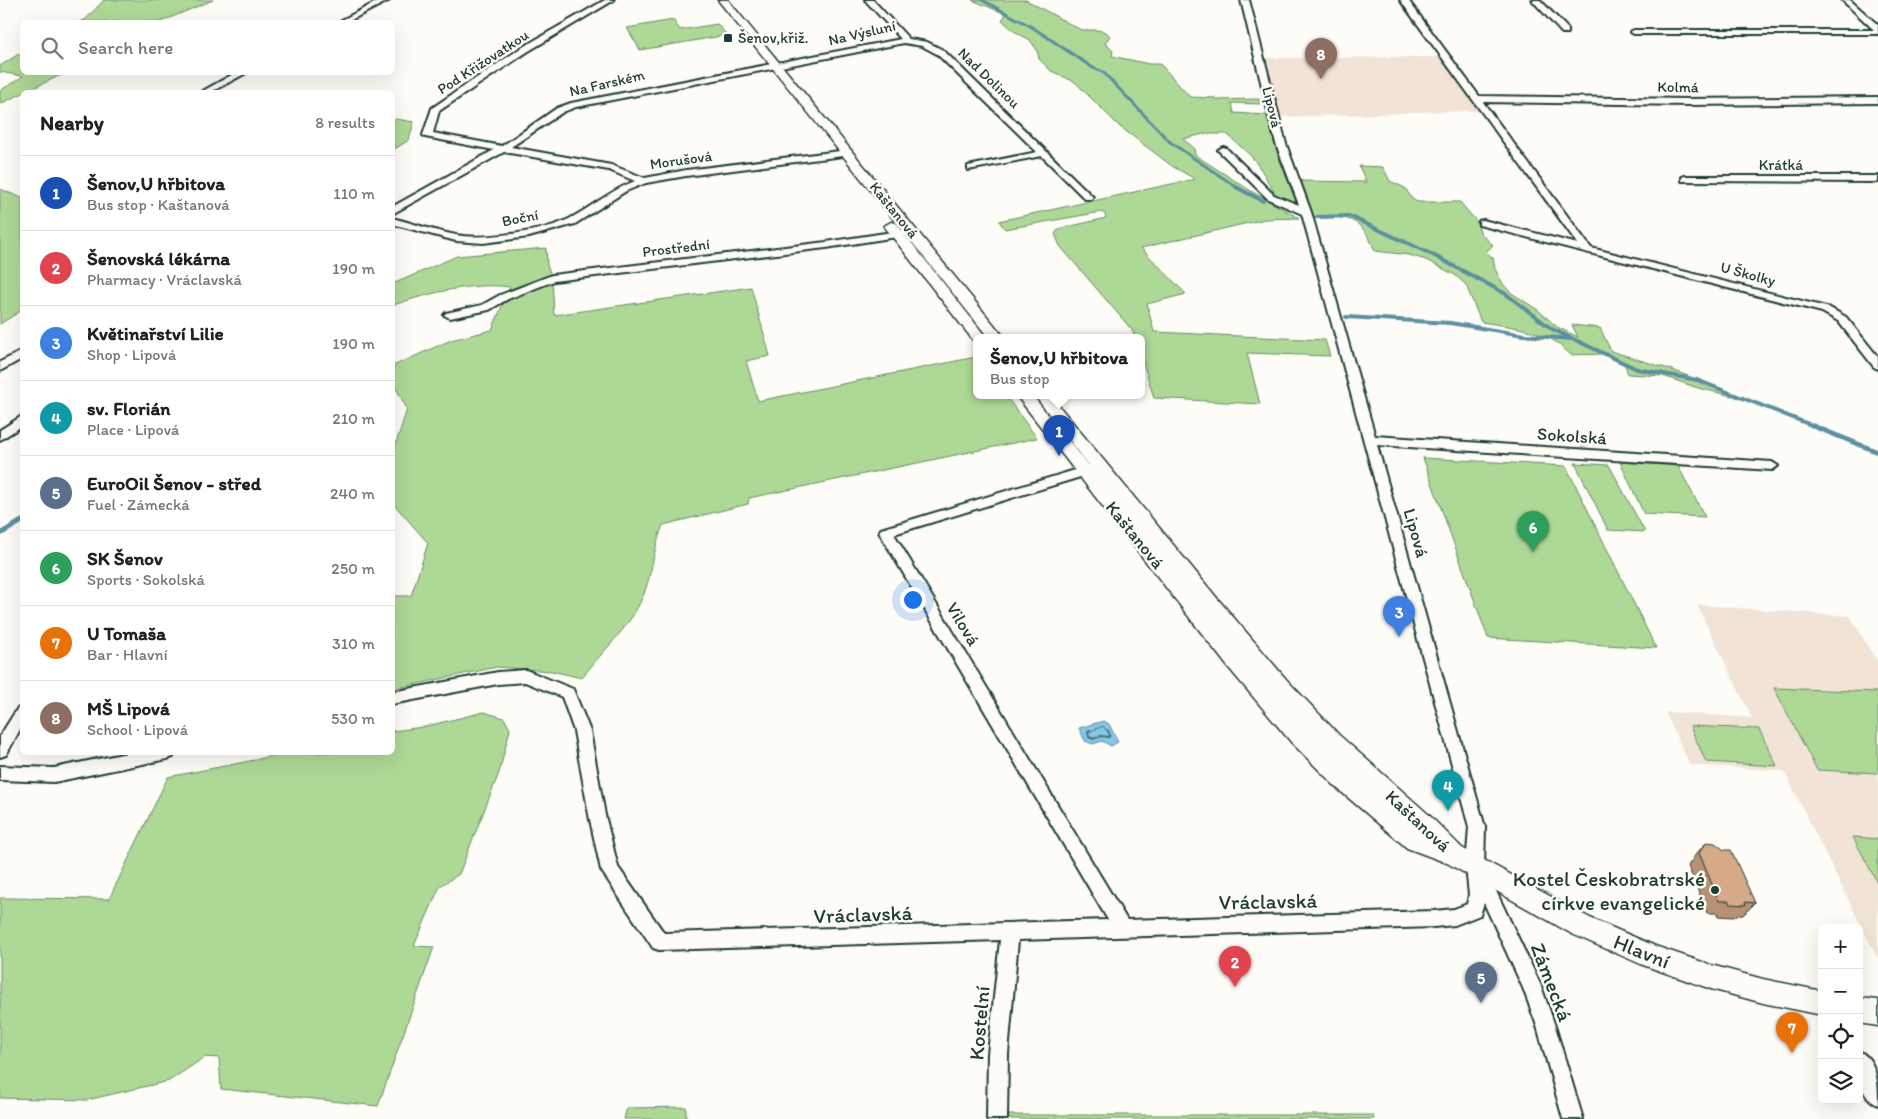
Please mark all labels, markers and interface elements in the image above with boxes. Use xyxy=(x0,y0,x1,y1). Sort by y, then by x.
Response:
street label: Na Výsluní xyxy=(827,16,898,49)
search box xyxy=(20,20,395,75)
street label: Pod Křižovatkou xyxy=(434,25,533,98)
place label: Šenov,křiž. xyxy=(738,29,808,47)
marker: Šenov,křiž. xyxy=(722,32,734,44)
icon: search xyxy=(38,34,66,62)
text: Search here xyxy=(78,36,173,59)
pin: 8 xyxy=(1305,38,1337,79)
street label: Nad Dolinou xyxy=(954,44,1024,112)
street label: Na Farském xyxy=(568,66,647,100)
street label: Kolmá xyxy=(1657,78,1699,96)
street label: Lipová xyxy=(1258,85,1286,130)
text: Nearby xyxy=(40,110,104,135)
text: 8 results xyxy=(315,113,375,132)
street label: Morušová xyxy=(649,147,713,173)
street label: Krátká xyxy=(1759,156,1803,174)
text: Šenov,U hřbitova xyxy=(87,172,225,195)
street label: Kaštanová xyxy=(866,178,922,242)
text: 1 xyxy=(52,184,60,203)
text: 110 m xyxy=(333,184,375,203)
text: Bus stop · Kaštanová xyxy=(87,195,230,214)
street label: Boční xyxy=(500,206,540,230)
street label: Prostřední xyxy=(641,235,711,261)
text: Šenovská lékárna xyxy=(87,247,230,270)
street label: U Školky xyxy=(1719,258,1777,290)
text: 2 xyxy=(52,259,60,278)
text: 190 m xyxy=(332,259,375,278)
text: Pharmacy · Vráclavská xyxy=(87,270,242,289)
text: Květinařství Lilie xyxy=(87,322,224,345)
text: 3 xyxy=(52,334,60,353)
text: 190 m xyxy=(332,334,375,353)
popup xyxy=(973,334,1145,399)
text: Shop · Lipová xyxy=(87,345,176,364)
text: Šenov,U hřbitova xyxy=(990,346,1128,369)
text: Bus stop xyxy=(990,369,1050,388)
text: sv. Florián xyxy=(87,397,171,420)
text: 4 xyxy=(51,409,61,428)
text: 210 m xyxy=(332,409,375,428)
pin: 1 xyxy=(1043,415,1075,456)
text: Place · Lipová xyxy=(87,420,179,439)
street label: Sokolská xyxy=(1536,423,1608,449)
text: EuroOil Šenov - střed xyxy=(87,472,261,495)
text: 5 xyxy=(52,484,60,503)
text: 240 m xyxy=(330,484,375,503)
text: Fuel · Zámecká xyxy=(87,495,190,514)
street label: Kaštanová xyxy=(1101,497,1169,574)
street label: Lipová xyxy=(1399,506,1434,561)
pin: 6 xyxy=(1517,511,1549,552)
text: SK Šenov xyxy=(87,547,163,570)
text: 6 xyxy=(52,559,60,578)
text: 250 m xyxy=(331,559,375,578)
text: Sports · Sokolská xyxy=(87,570,205,589)
your location xyxy=(900,587,926,613)
pin: 3 xyxy=(1383,596,1415,637)
street label: Vilová xyxy=(941,598,985,650)
text: U Tomaša xyxy=(87,622,166,645)
text: 7 xyxy=(52,634,60,653)
text: 310 m xyxy=(332,634,375,653)
text: Bar · Hlavní xyxy=(87,645,168,664)
text: MŠ Lipová xyxy=(87,697,170,720)
text: 8 xyxy=(52,709,60,728)
text: 530 m xyxy=(331,709,375,728)
text: School · Lipová xyxy=(87,720,188,739)
pin: 4 xyxy=(1432,770,1464,811)
street label: Kaštanová xyxy=(1381,785,1456,857)
place label: Kostel Českobratrské církve evangelické xyxy=(1513,866,1705,915)
marker: Kostel Českobratrské církve evangelické xyxy=(1709,884,1721,896)
street label: Vráclavská xyxy=(1218,888,1318,914)
street label: Vráclavská xyxy=(813,900,913,928)
map controls xyxy=(1818,924,1863,1104)
button: + xyxy=(1818,924,1863,969)
street label: Hlavní xyxy=(1610,928,1674,974)
street label: Zámecká xyxy=(1526,939,1578,1025)
pin: 2 xyxy=(1219,946,1251,987)
pin: 5 xyxy=(1465,962,1497,1003)
button: − xyxy=(1818,969,1863,1014)
street label: Kostelní xyxy=(963,984,995,1061)
pin: 7 xyxy=(1776,1012,1808,1053)
button: locate xyxy=(1818,1014,1863,1059)
button: layers xyxy=(1818,1059,1863,1104)

